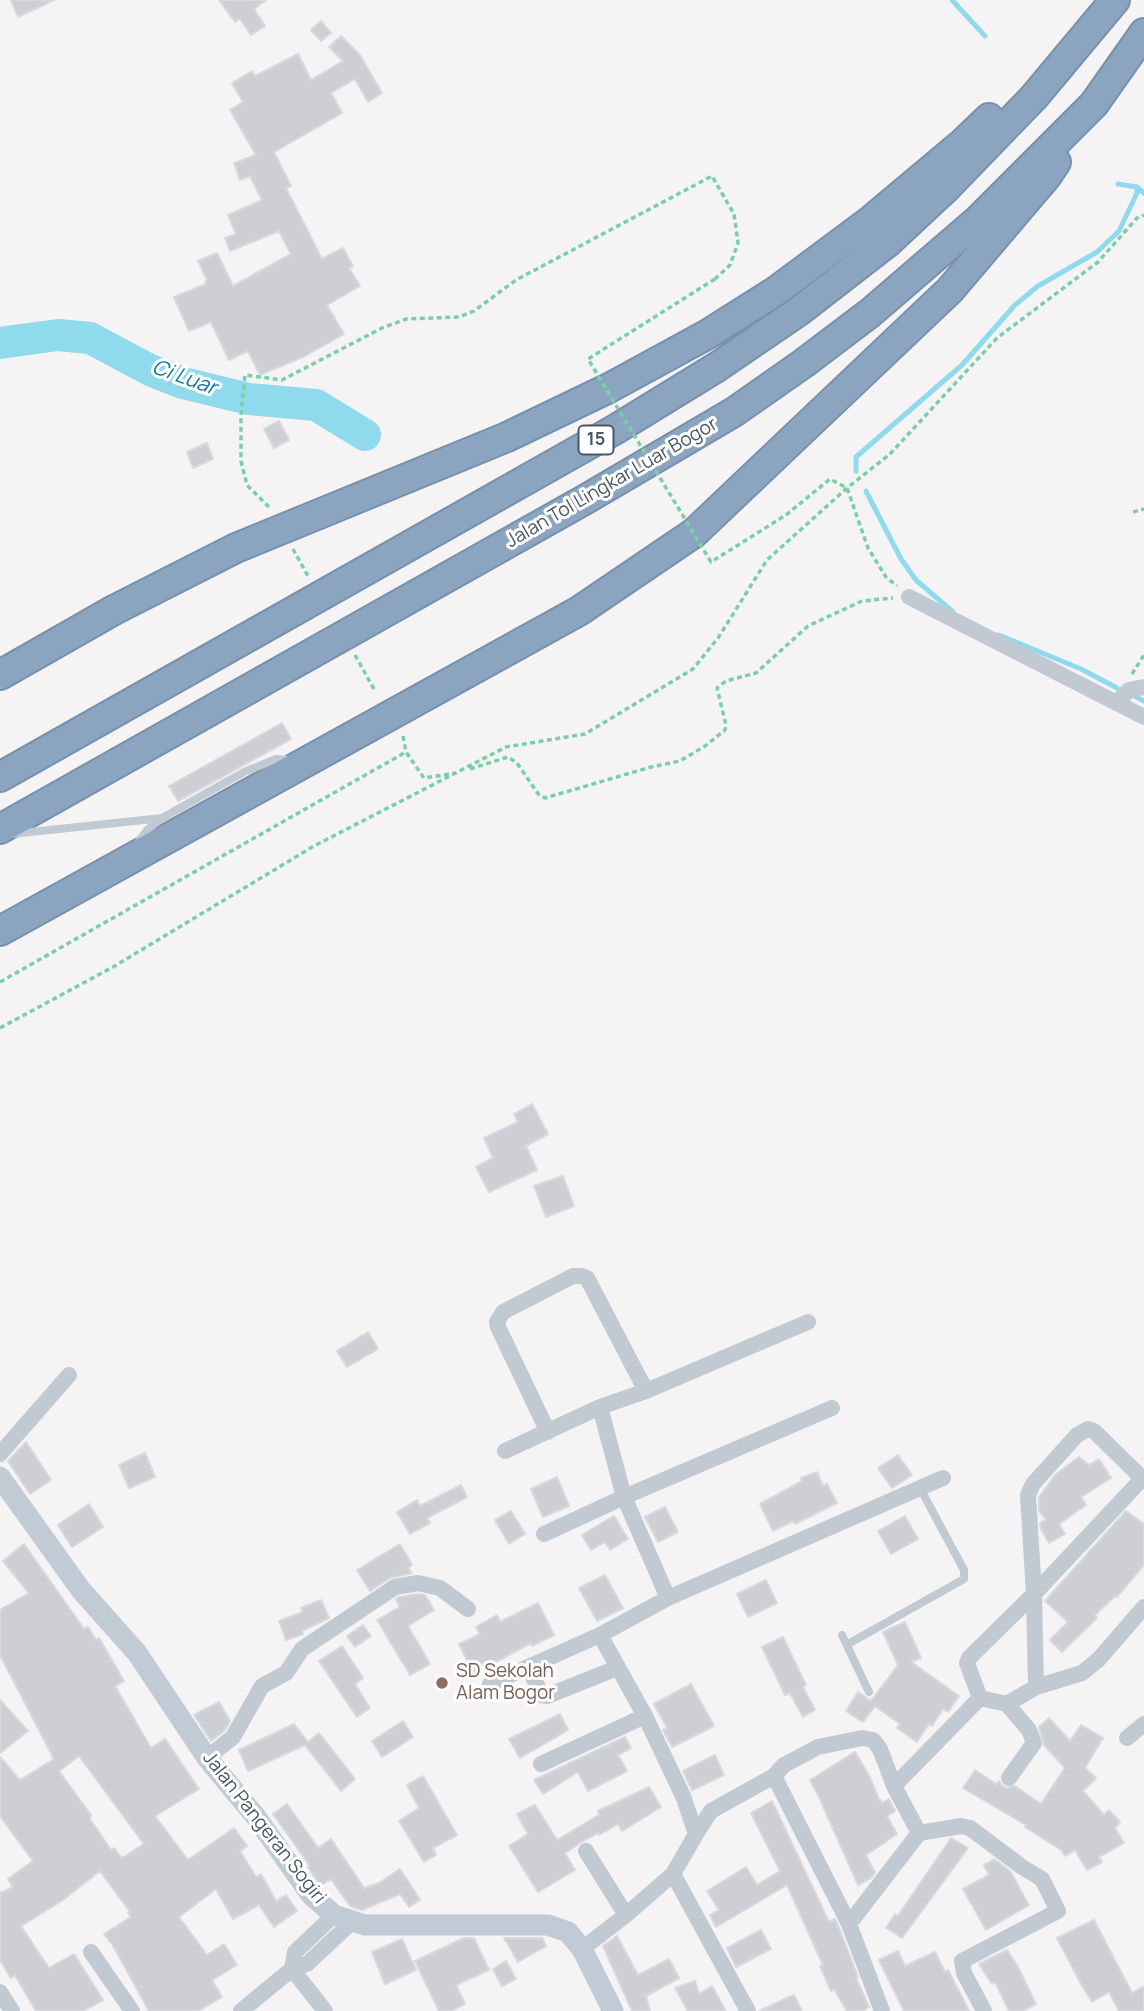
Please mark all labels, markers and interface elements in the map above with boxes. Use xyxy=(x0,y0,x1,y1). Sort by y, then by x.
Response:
water label: Ci Luar xyxy=(148,355,220,401)
street label: Jalan Tol Lingkar Luar Bogor xyxy=(502,413,722,553)
road number: 15 xyxy=(578,426,614,454)
place label: SD Sekolah Alam Bogor xyxy=(456,1661,555,1705)
marker: SD Sekolah Alam Bogor xyxy=(434,1675,450,1691)
street label: Jalan Pangeran Sogiri xyxy=(198,1747,330,1909)

